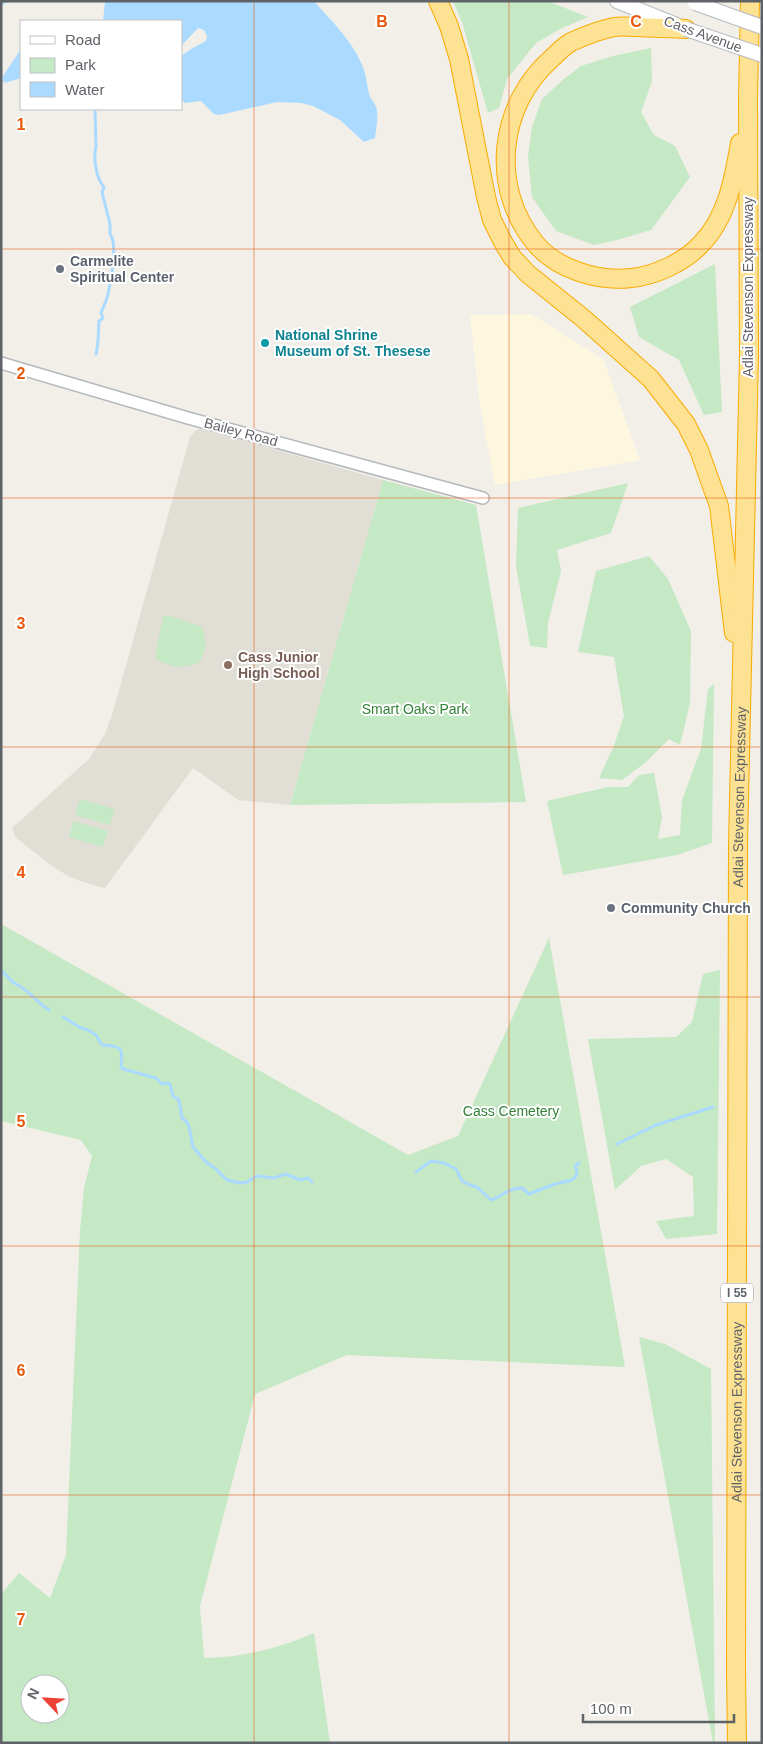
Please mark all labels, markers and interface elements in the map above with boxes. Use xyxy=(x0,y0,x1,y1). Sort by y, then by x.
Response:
street label: Cass Avenue xyxy=(662,12,745,56)
text: B xyxy=(376,13,388,30)
text: C xyxy=(630,13,642,30)
legend xyxy=(20,20,182,110)
text: Road xyxy=(65,31,101,48)
text: Park xyxy=(65,56,96,73)
text: Water xyxy=(65,81,104,98)
text: 1 xyxy=(17,116,26,133)
street label: Adlai Stevenson Expressway xyxy=(740,197,756,377)
place label: Carmelite Spiritual Center xyxy=(70,253,175,285)
marker: Carmelite Spiritual Center xyxy=(54,263,66,275)
place label: National Shrine Museum of St. Thesese xyxy=(275,327,431,359)
marker: National Shrine Museum of St. Thesese xyxy=(259,337,271,349)
text: 2 xyxy=(17,365,26,382)
street label: Bailey Road xyxy=(202,415,280,449)
text: 3 xyxy=(17,615,26,632)
place label: Cass Junior High School xyxy=(238,649,320,681)
marker: Cass Junior High School xyxy=(222,659,234,671)
park label: Smart Oaks Park xyxy=(362,701,469,717)
street label: Adlai Stevenson Expressway xyxy=(730,707,749,887)
text: 4 xyxy=(17,864,26,881)
place label: Community Church xyxy=(621,900,751,916)
marker: Community Church xyxy=(605,902,617,914)
park label: Cass Cemetery xyxy=(463,1103,559,1119)
text: 5 xyxy=(17,1113,26,1130)
road number: I 55 xyxy=(721,1284,753,1302)
street label: Adlai Stevenson Expressway xyxy=(728,1322,745,1502)
text: 6 xyxy=(17,1362,26,1379)
text: 7 xyxy=(17,1611,26,1628)
north arrow xyxy=(20,1674,70,1724)
text: N xyxy=(24,1686,43,1701)
scale bar xyxy=(583,1692,734,1724)
text: 100 m xyxy=(590,1700,632,1717)

